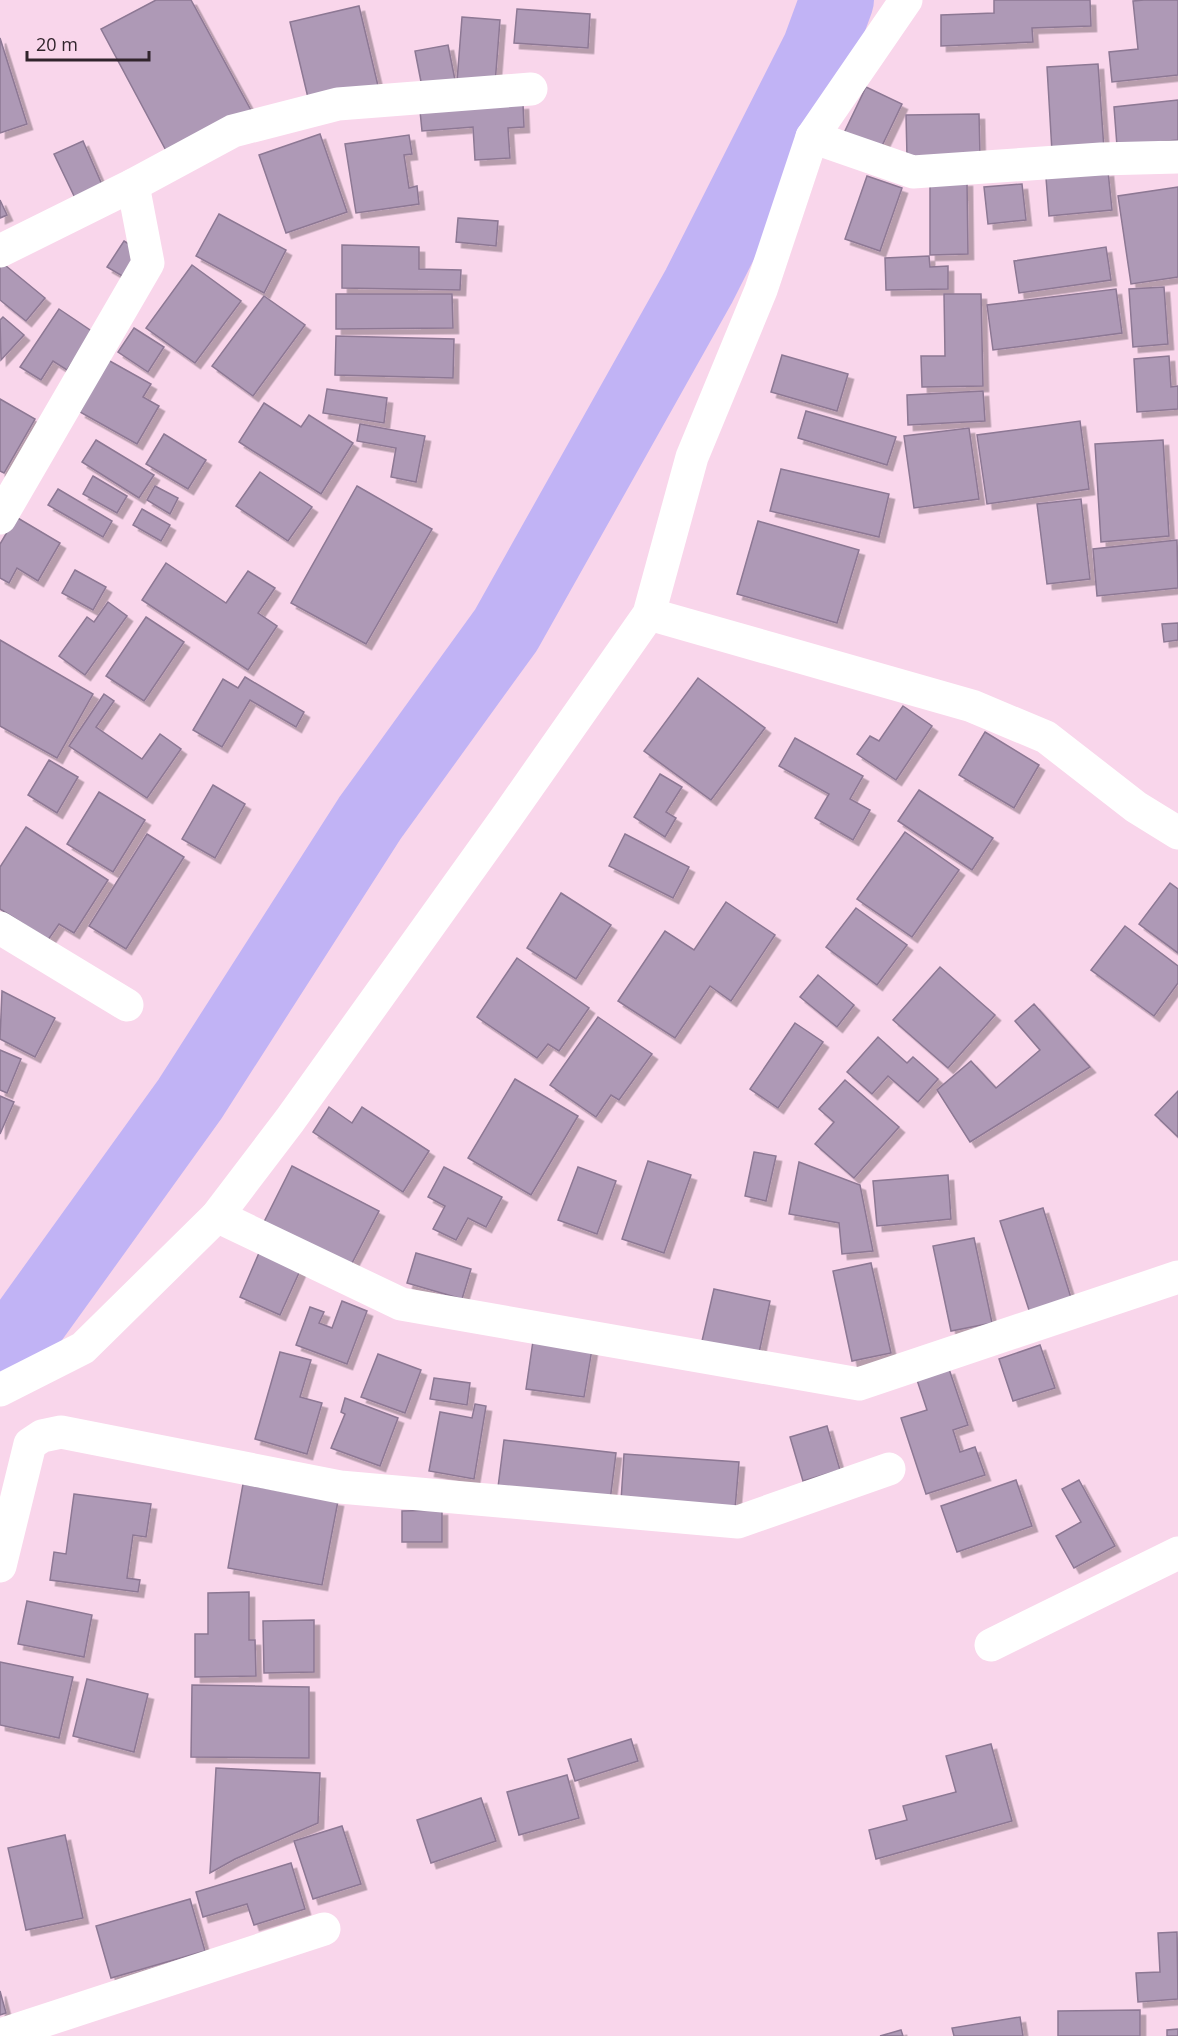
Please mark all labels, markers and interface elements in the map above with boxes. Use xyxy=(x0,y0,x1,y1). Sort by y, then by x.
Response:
scale bar xyxy=(27,24,148,62)
text: 20 m xyxy=(36,32,78,56)

